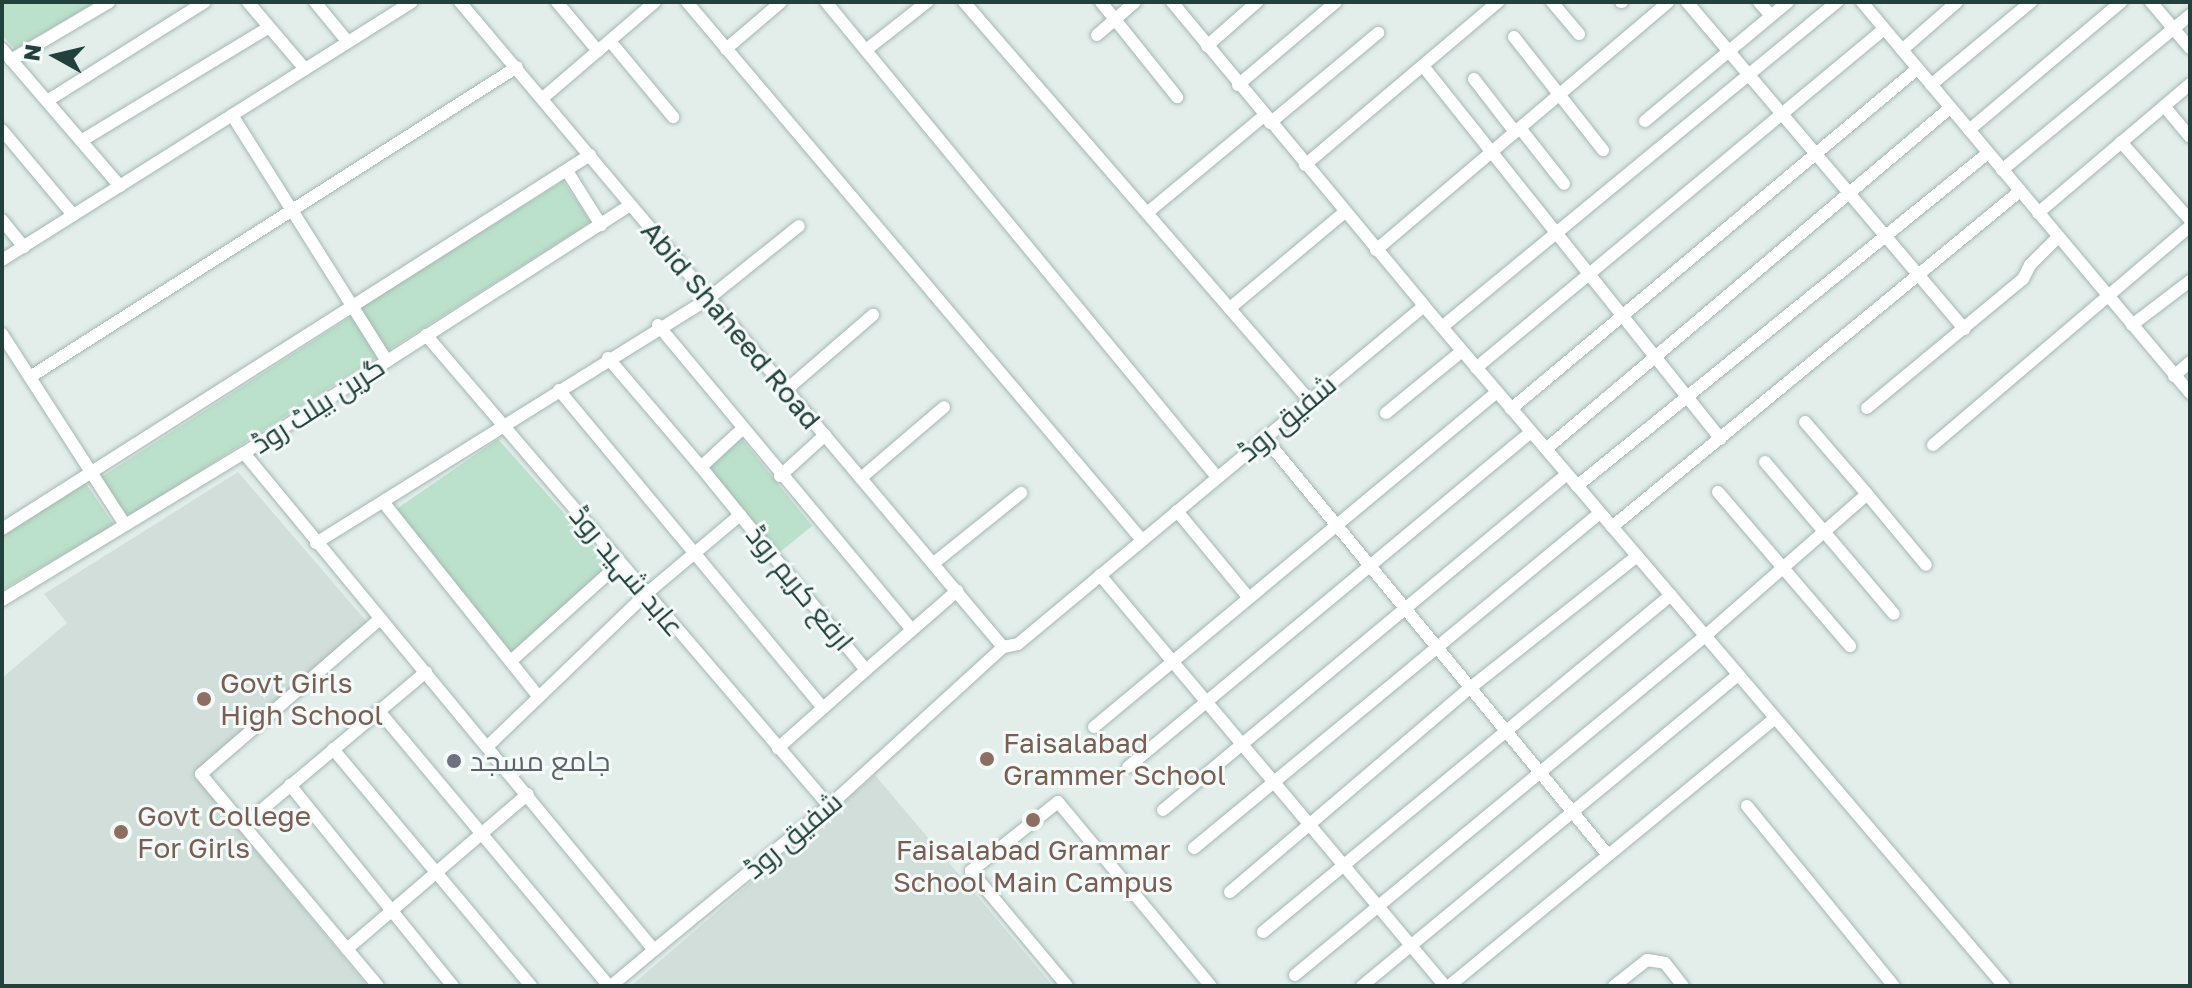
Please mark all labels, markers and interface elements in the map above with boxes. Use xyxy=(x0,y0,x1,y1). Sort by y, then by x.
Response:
north arrow xyxy=(16,16,96,96)
text: N xyxy=(17,42,46,63)
street label: Abid Shaheed Road xyxy=(634,214,828,436)
street label: گرین بیلٹ روڈ xyxy=(245,350,391,460)
street label: شفیق روڈ xyxy=(1231,367,1343,469)
street label: عابد شہید روڈ xyxy=(563,499,691,643)
street label: ارفع کریم روڈ xyxy=(739,519,861,657)
place label: Govt Girls High School xyxy=(220,666,383,732)
marker: Govt Girls High School xyxy=(195,690,213,708)
place label: Faisalabad Grammer School xyxy=(1003,726,1226,792)
place label: جامع مسجد xyxy=(470,744,610,778)
marker: Faisalabad Grammer School xyxy=(978,750,996,768)
marker: جامع مسجد xyxy=(445,752,463,770)
street label: شفیق روڈ xyxy=(737,784,849,886)
place label: Govt College For Girls xyxy=(137,799,311,865)
marker: Faisalabad Grammar School Main Campus xyxy=(1024,811,1042,829)
marker: Govt College For Girls xyxy=(112,823,130,841)
place label: Faisalabad Grammar School Main Campus xyxy=(893,833,1173,899)

